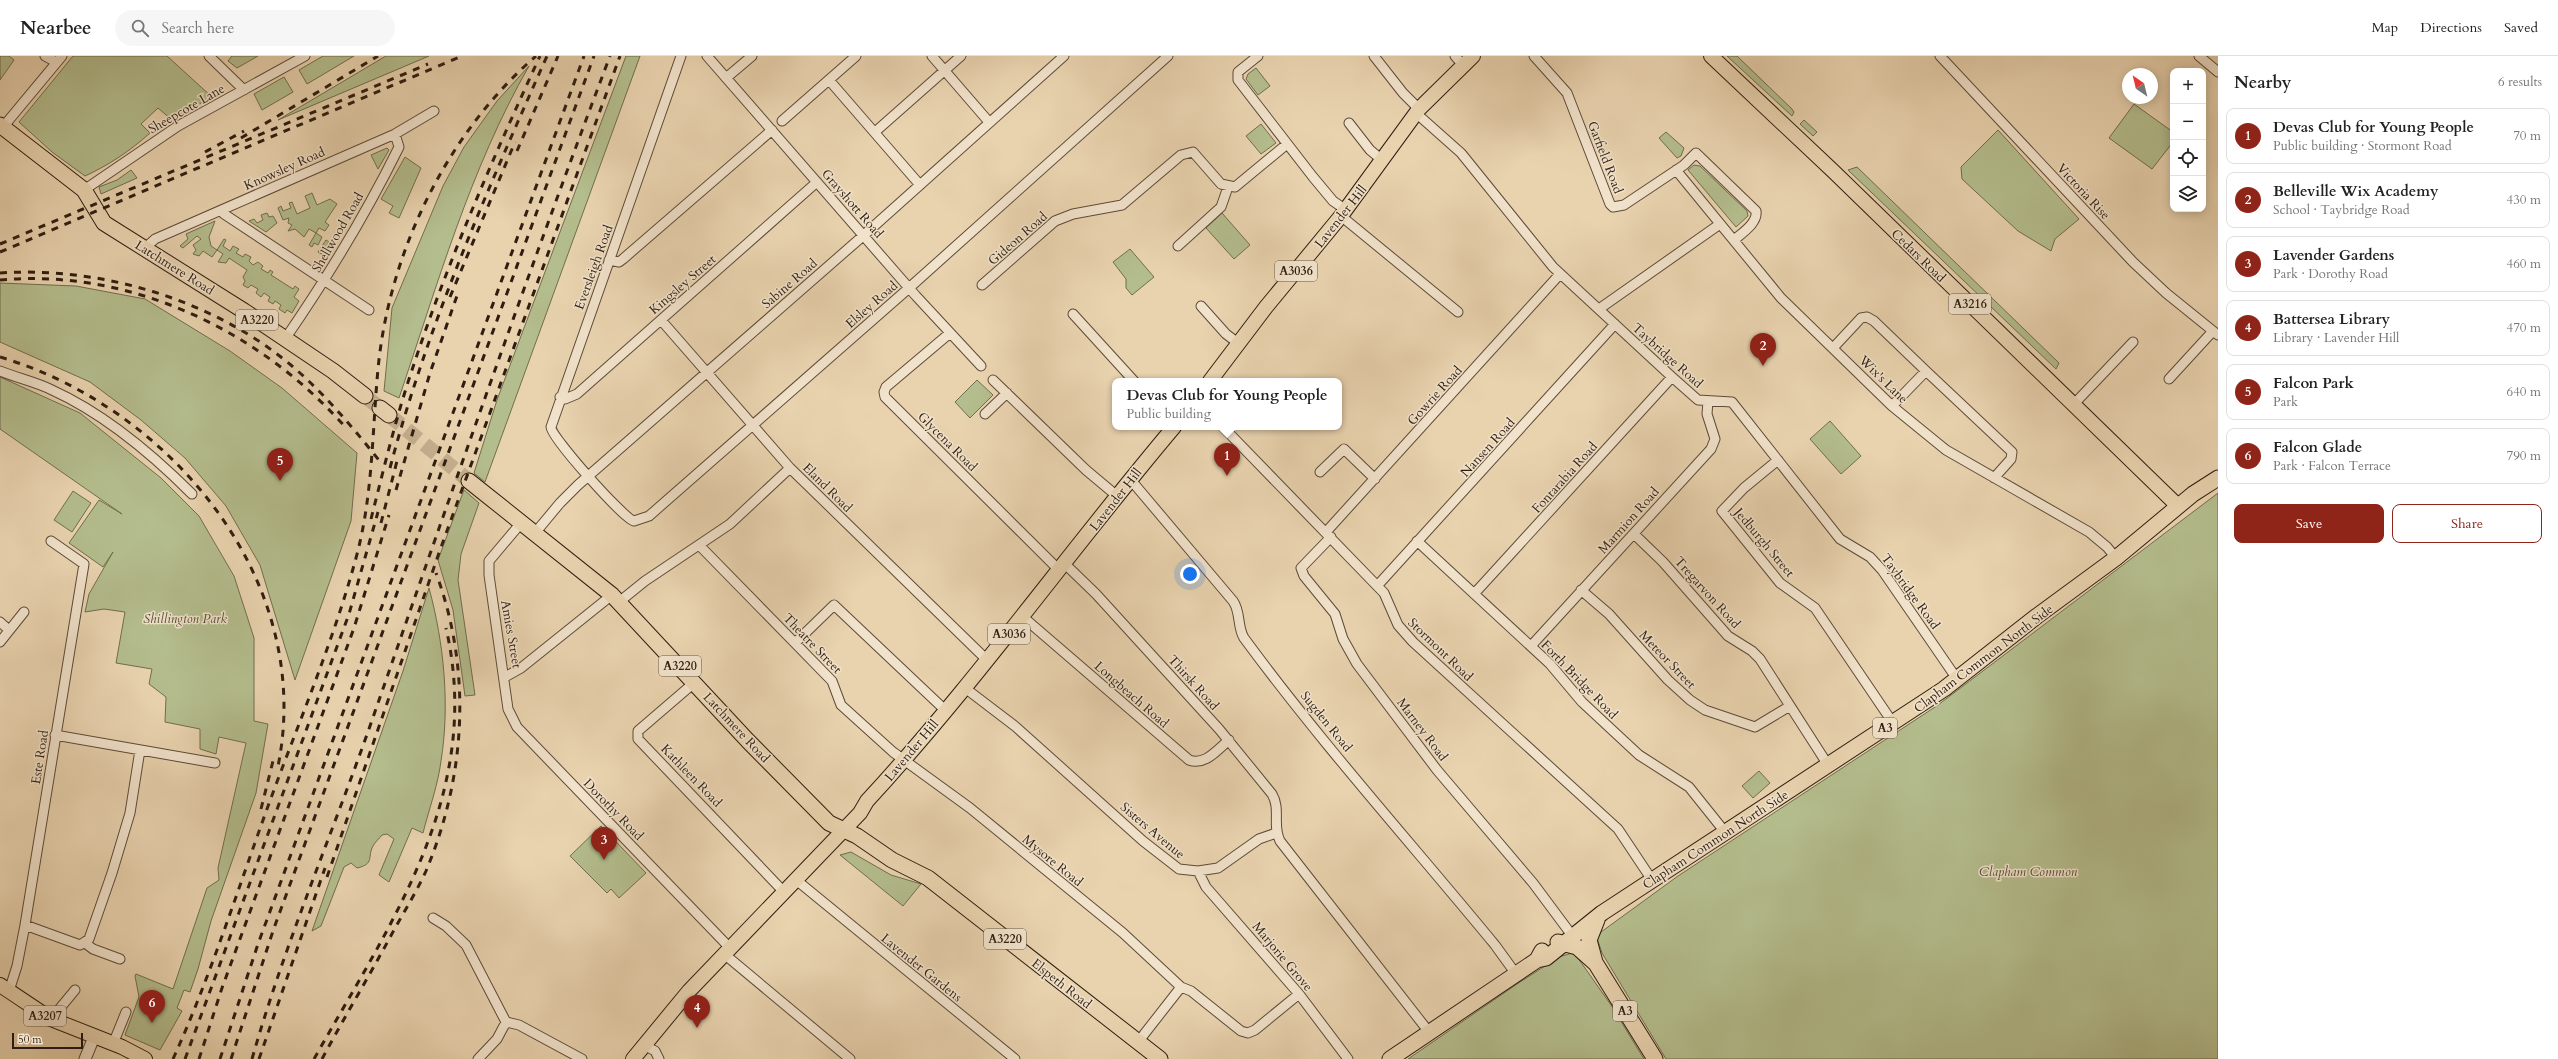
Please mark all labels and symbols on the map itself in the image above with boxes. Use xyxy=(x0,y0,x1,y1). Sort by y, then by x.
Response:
north arrow xyxy=(2122,68,2158,104)
street label: Sheepcote Lane xyxy=(145,80,228,138)
street label: Garfield Road xyxy=(1583,119,1627,196)
street label: Knowsley Road xyxy=(241,143,328,195)
street label: Victoria Rise xyxy=(2053,160,2114,224)
street label: Grayshott Road xyxy=(817,165,887,242)
street label: Lavender Hill xyxy=(1310,181,1372,252)
street label: Shellwood Road xyxy=(308,189,368,276)
street label: Gideon Road xyxy=(984,208,1051,270)
street label: Eversleigh Road xyxy=(570,222,618,312)
street label: Cedars Road xyxy=(1887,225,1950,286)
street label: Latchmere Road xyxy=(131,236,218,299)
street label: Kingsley Street xyxy=(645,251,720,319)
street label: Sabine Road xyxy=(758,255,821,313)
road number: A3036 xyxy=(1275,261,1317,281)
street label: Elsley Road xyxy=(842,277,902,332)
road number: A3216 xyxy=(1949,294,1991,314)
road number: A3220 xyxy=(236,310,278,330)
street label: Taybridge Road xyxy=(1628,319,1707,392)
pin: 2 xyxy=(1750,333,1776,366)
street label: Wix's Lane xyxy=(1854,351,1912,408)
street label: Gowrie Road xyxy=(1403,362,1466,429)
street label: Glycena Road xyxy=(914,408,981,475)
street label: Nansen Road xyxy=(1456,414,1519,481)
street label: Fontarabia Road xyxy=(1528,438,1602,517)
pin: 1 xyxy=(1214,443,1240,476)
pin: 5 xyxy=(267,448,293,481)
street label: Eland Road xyxy=(799,459,856,517)
street label: Lavender Hill xyxy=(1085,464,1147,535)
street label: Marmion Road xyxy=(1594,483,1663,558)
street label: Jedburgh Street xyxy=(1729,503,1799,581)
street label: Taybridge Road xyxy=(1877,550,1944,633)
street label: Tregarvon Road xyxy=(1670,553,1744,633)
your location xyxy=(1180,564,1200,584)
street label: Amies Street xyxy=(496,599,526,670)
street label: Clapham Common North Side xyxy=(1910,600,2057,717)
street label: Theatre Street xyxy=(779,609,846,678)
park label: Shillington Park xyxy=(143,610,227,628)
street label: Stormont Road xyxy=(1404,614,1477,685)
road number: A3036 xyxy=(988,624,1030,644)
street label: Meteor Street xyxy=(1635,627,1700,693)
street label: Forth Bridge Road xyxy=(1537,636,1622,723)
street label: Thirsk Road xyxy=(1164,651,1223,714)
road number: A3220 xyxy=(659,656,701,676)
street label: Longbeach Road xyxy=(1090,657,1172,732)
street label: Sugden Road xyxy=(1296,688,1356,756)
street label: Latchmere Road xyxy=(699,689,774,767)
street label: Marney Road xyxy=(1392,694,1452,765)
street label: Lavender Hill xyxy=(881,715,943,785)
road number: A3 xyxy=(1873,718,1897,738)
street label: Este Road xyxy=(27,729,53,785)
street label: Kathleen Road xyxy=(657,740,726,811)
street label: Dorothy Road xyxy=(579,775,647,845)
street label: Clapham Common North Side xyxy=(1639,786,1792,894)
street label: Sisters Avenue xyxy=(1116,798,1189,863)
pin: 3 xyxy=(591,827,617,860)
street label: Mysore Road xyxy=(1018,831,1087,891)
park label: Clapham Common xyxy=(1979,863,2078,881)
street label: Marjorie Grove xyxy=(1248,918,1317,995)
street label: Lavender Gardens xyxy=(877,929,966,1006)
road number: A3220 xyxy=(984,929,1026,949)
street label: Elspeth Road xyxy=(1028,955,1095,1013)
pin: 6 xyxy=(139,990,165,1023)
pin: 4 xyxy=(684,995,710,1028)
road number: A3 xyxy=(1613,1001,1637,1021)
road number: A3207 xyxy=(24,1006,66,1026)
scale bar xyxy=(12,1031,83,1050)

